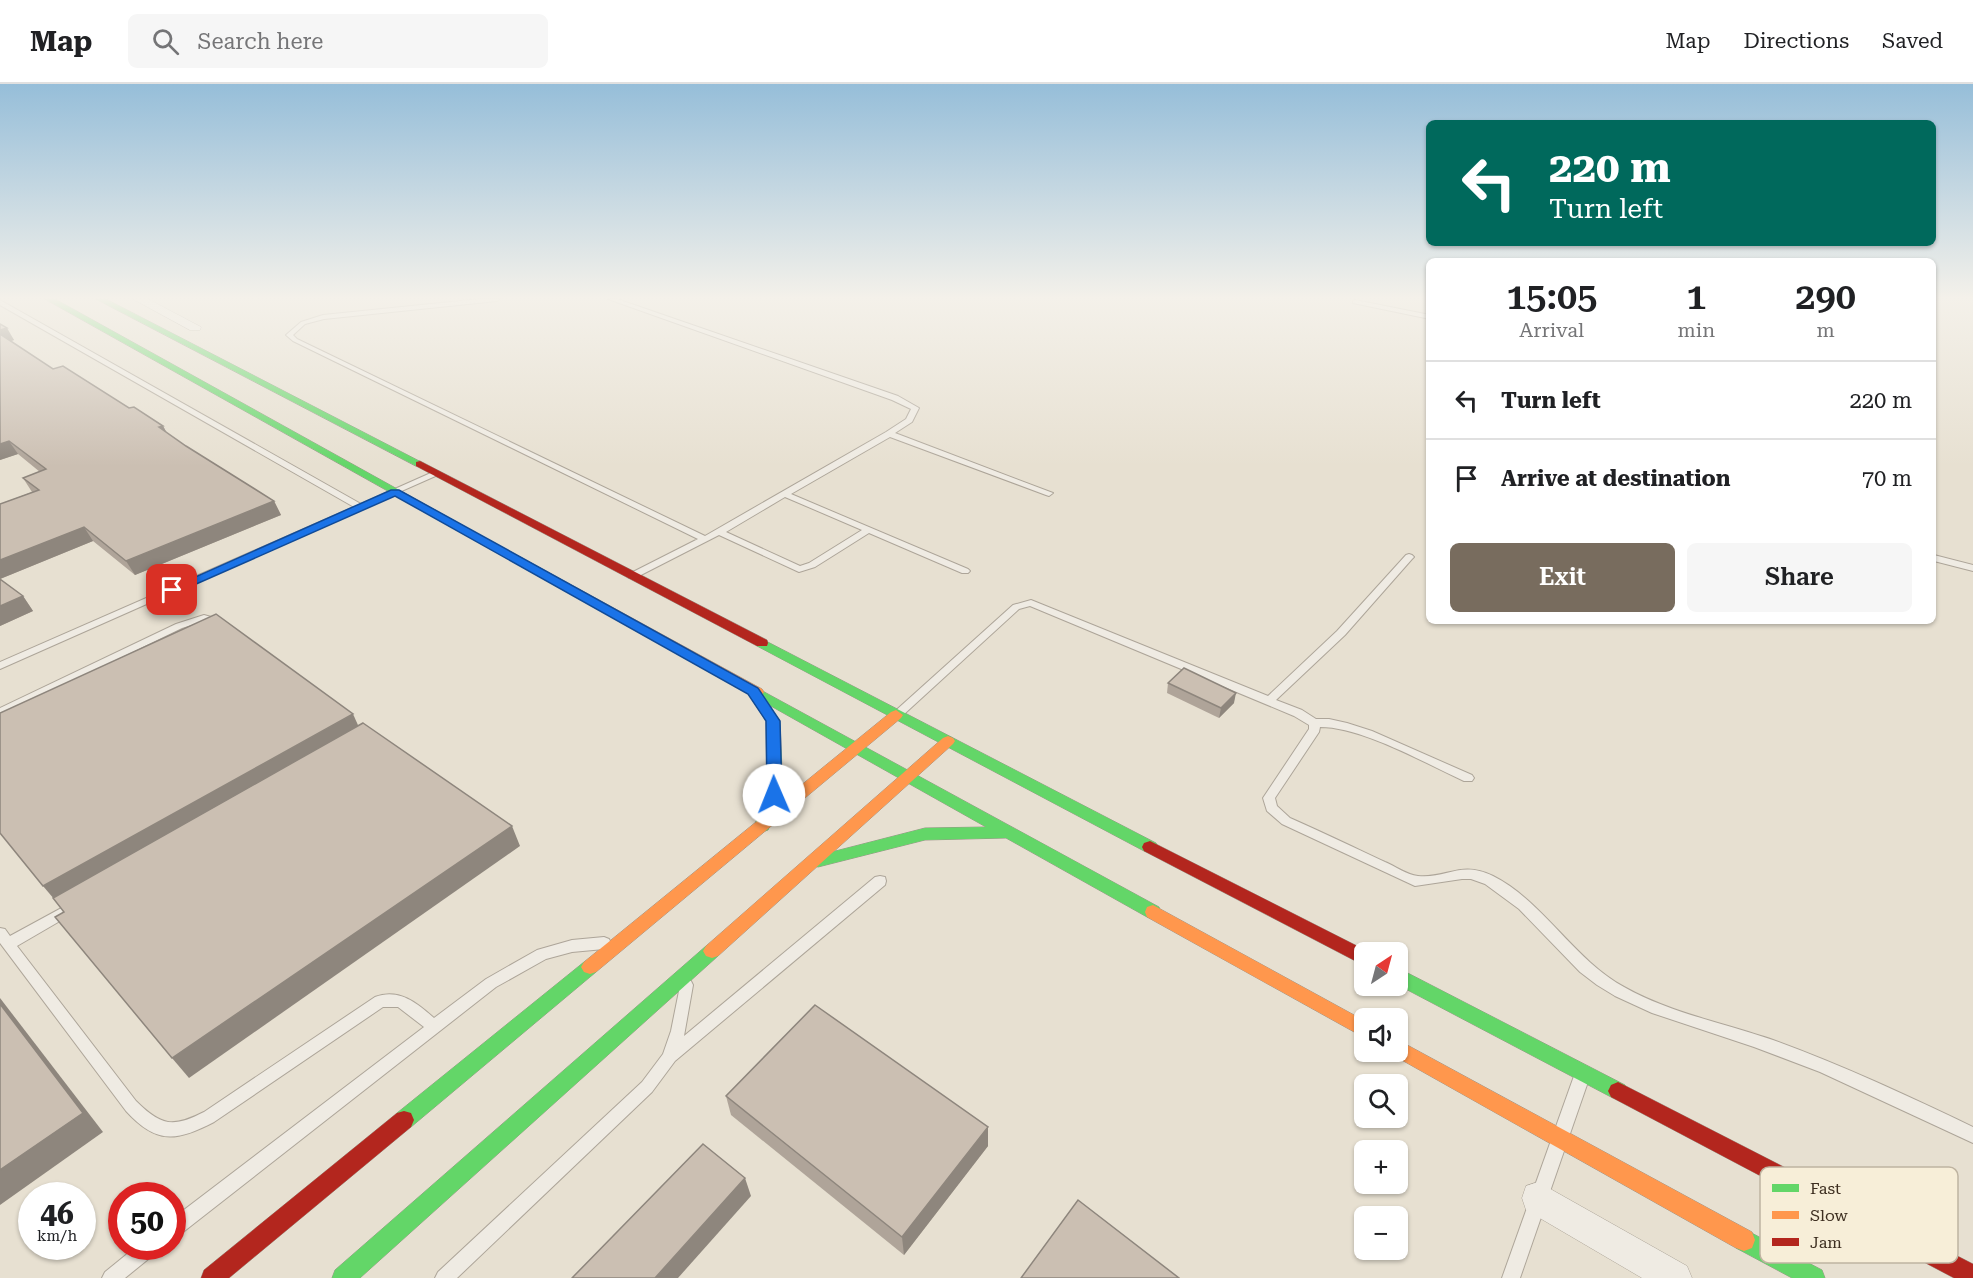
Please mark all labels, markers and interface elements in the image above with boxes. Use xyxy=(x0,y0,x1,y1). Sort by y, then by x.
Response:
search box xyxy=(128,14,548,68)
text: Map xyxy=(30,25,92,58)
icon: search xyxy=(149,25,182,58)
text: Search here xyxy=(197,29,323,54)
text: Map xyxy=(1666,29,1710,53)
text: Directions xyxy=(1743,29,1849,53)
text: Saved xyxy=(1882,29,1943,53)
text: 220 m xyxy=(1549,143,1671,192)
icon: left xyxy=(1450,144,1528,222)
text: Turn left xyxy=(1549,193,1663,225)
text: 15:05 xyxy=(1506,276,1597,318)
text: 1 xyxy=(1686,276,1706,318)
text: 290 xyxy=(1795,276,1856,318)
text: Arrival xyxy=(1519,318,1584,342)
text: min xyxy=(1678,318,1715,342)
text: m xyxy=(1816,318,1835,342)
icon: left xyxy=(1450,384,1483,417)
text: Turn left xyxy=(1501,388,1601,413)
text: 220 m xyxy=(1849,388,1912,413)
icon: arrive xyxy=(1450,462,1483,495)
text: Arrive at destination xyxy=(1501,466,1730,491)
text: 70 m xyxy=(1862,466,1912,491)
button: Exit xyxy=(1450,543,1675,612)
button: Share xyxy=(1687,543,1912,612)
pin xyxy=(146,564,197,615)
icon: arrive xyxy=(155,573,188,606)
position arrow xyxy=(742,763,806,827)
north arrow xyxy=(1354,942,1408,996)
map controls xyxy=(1354,942,1408,1260)
button: sound xyxy=(1354,1008,1408,1062)
button: search xyxy=(1354,1074,1408,1128)
button: + xyxy=(1354,1140,1408,1194)
legend xyxy=(1760,1167,1958,1263)
text: Fast xyxy=(1810,1179,1841,1198)
speed limit sign: 50 xyxy=(108,1182,186,1260)
text: 46 xyxy=(40,1196,74,1231)
button: − xyxy=(1354,1206,1408,1260)
text: Slow xyxy=(1810,1206,1848,1225)
text: km/h xyxy=(37,1227,77,1245)
text: Jam xyxy=(1810,1233,1842,1252)

